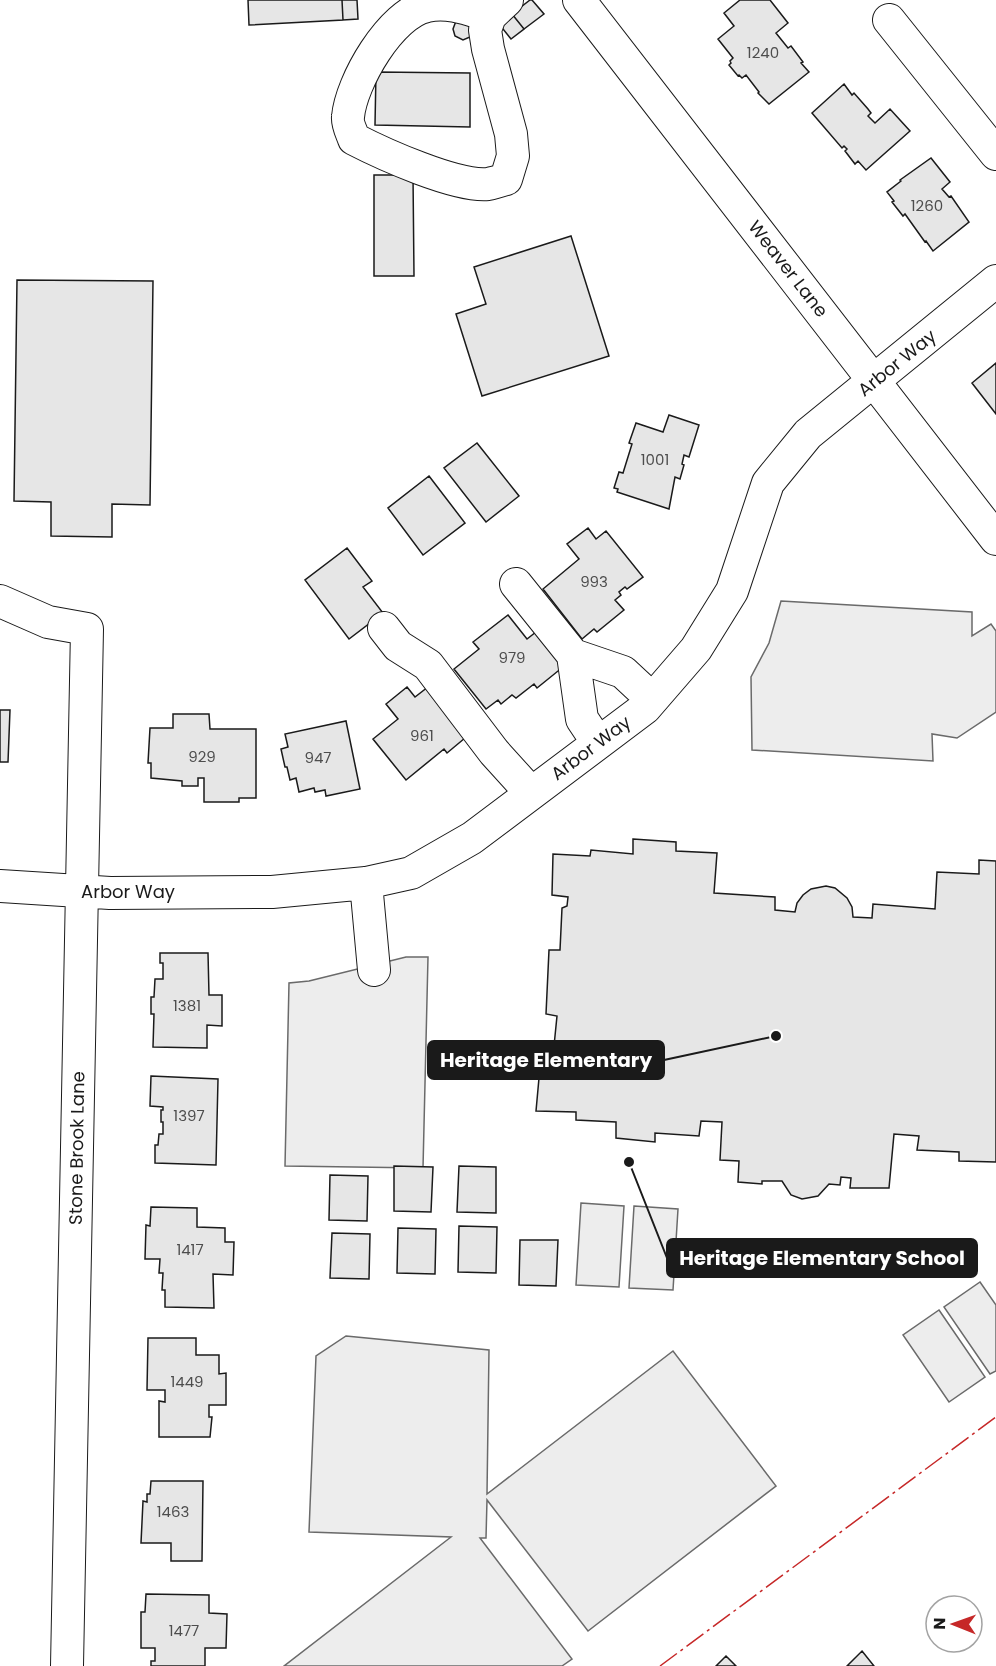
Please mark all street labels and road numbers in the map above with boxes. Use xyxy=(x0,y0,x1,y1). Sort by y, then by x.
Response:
street label: Weaver Lane xyxy=(743,215,834,322)
street label: Arbor Way xyxy=(852,323,941,402)
street label: Arbor Way xyxy=(546,709,636,786)
street label: Arbor Way xyxy=(81,879,175,904)
street label: Stone Brook Lane xyxy=(63,1071,90,1225)

